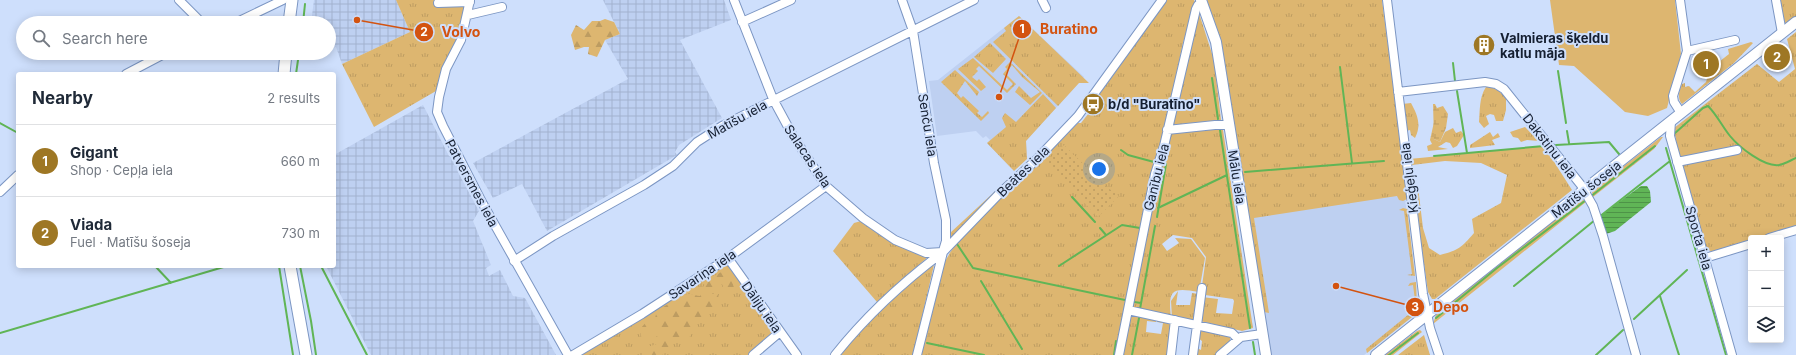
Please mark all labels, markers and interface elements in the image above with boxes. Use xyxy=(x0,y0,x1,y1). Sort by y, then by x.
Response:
search box xyxy=(16,16,336,60)
callout: Buratino xyxy=(1012,16,1106,42)
callout: Volvo xyxy=(414,19,489,45)
text: Buratino xyxy=(1040,20,1098,37)
text: 1 xyxy=(1019,21,1025,36)
text: Volvo xyxy=(442,23,481,40)
text: 2 xyxy=(420,24,428,39)
icon: search xyxy=(30,27,52,49)
text: Search here xyxy=(62,29,148,48)
place label: Valmieras šķeldu katlu māja xyxy=(1500,30,1608,61)
building icon: Valmieras šķeldu katlu māja xyxy=(1471,32,1497,58)
pin: 2 xyxy=(1764,42,1790,72)
pin: 1 xyxy=(1693,49,1719,79)
text: Nearby xyxy=(32,88,93,108)
text: 2 results xyxy=(267,90,320,106)
bus stop icon: b/d "Buratīno" xyxy=(1080,91,1106,117)
street label: Senču iela xyxy=(915,92,941,158)
street label: Matīšu iela xyxy=(704,96,770,142)
place label: b/d "Buratīno" xyxy=(1108,96,1201,112)
street label: Dakstiņu iela xyxy=(1519,110,1580,182)
street label: Salacas iela xyxy=(781,121,835,191)
street label: Patversmes iela xyxy=(442,136,502,230)
street label: Beātes iela xyxy=(993,142,1053,200)
street label: Ganību iela xyxy=(1140,142,1172,212)
street label: Ķieģeļu iela xyxy=(1397,142,1422,214)
text: Gigant xyxy=(70,143,118,162)
street label: Mālu iela xyxy=(1225,149,1249,205)
text: 1 xyxy=(42,153,48,169)
text: 660 m xyxy=(281,153,320,169)
street label: Matīšu šoseja xyxy=(1548,157,1624,221)
your location xyxy=(1089,159,1109,179)
text: Shop · Cepļa iela xyxy=(70,162,173,178)
street label: Sporta iela xyxy=(1682,204,1716,272)
text: Viada xyxy=(70,215,112,234)
text: 2 xyxy=(41,225,49,241)
text: 730 m xyxy=(282,225,320,241)
text: Fuel · Matīšu šoseja xyxy=(70,234,191,250)
map controls xyxy=(1748,235,1784,343)
button: + xyxy=(1748,235,1784,271)
street label: Savariņa iela xyxy=(665,246,739,303)
button: − xyxy=(1748,271,1784,307)
street label: Dāliju iela xyxy=(739,278,785,336)
callout: Depo xyxy=(1405,294,1477,320)
text: Depo xyxy=(1433,298,1469,315)
text: 3 xyxy=(1411,299,1419,314)
button: layers xyxy=(1748,307,1784,343)

